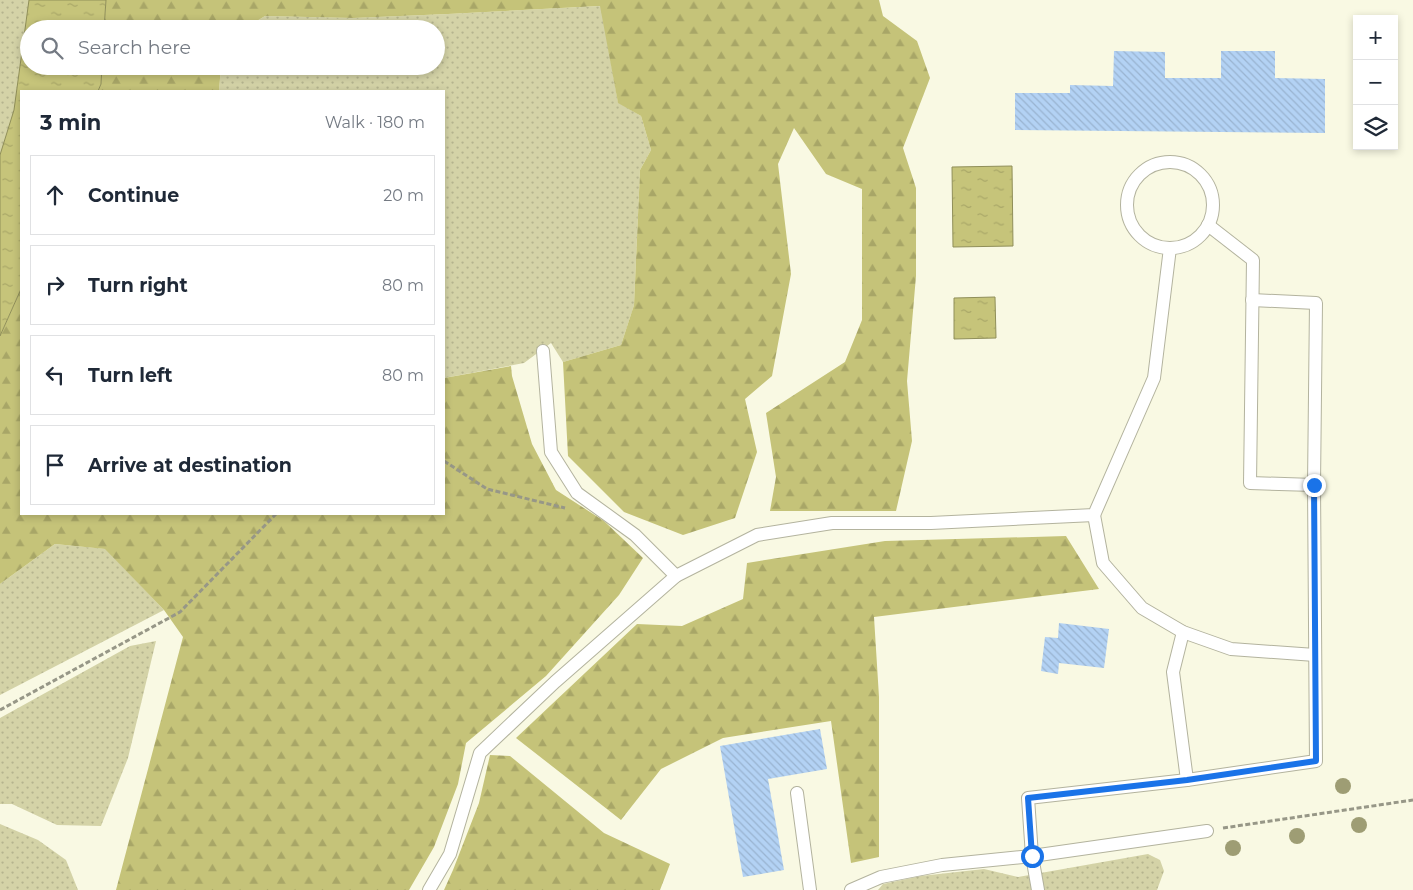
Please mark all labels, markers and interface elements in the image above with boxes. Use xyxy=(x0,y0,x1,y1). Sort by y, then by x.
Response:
map controls xyxy=(1353,15,1398,150)
button: + xyxy=(1353,15,1398,60)
search box xyxy=(20,20,445,75)
icon: search xyxy=(38,34,66,62)
text: Search here xyxy=(78,36,191,59)
button: − xyxy=(1353,60,1398,105)
button: layers xyxy=(1353,105,1398,150)
text: 3 min xyxy=(40,110,101,135)
text: Walk · 180 m xyxy=(325,113,425,132)
icon: ahead xyxy=(41,181,69,209)
text: Continue xyxy=(88,184,179,207)
text: 20 m xyxy=(383,186,424,205)
icon: right xyxy=(41,271,69,299)
text: Turn right xyxy=(88,274,188,297)
text: 80 m xyxy=(382,276,424,295)
icon: left xyxy=(41,361,69,389)
text: Turn left xyxy=(88,364,173,387)
text: 80 m xyxy=(382,366,424,385)
icon: arrive xyxy=(41,451,69,479)
text: Arrive at destination xyxy=(88,454,292,477)
route end xyxy=(1303,474,1326,497)
route start xyxy=(1021,845,1044,868)

